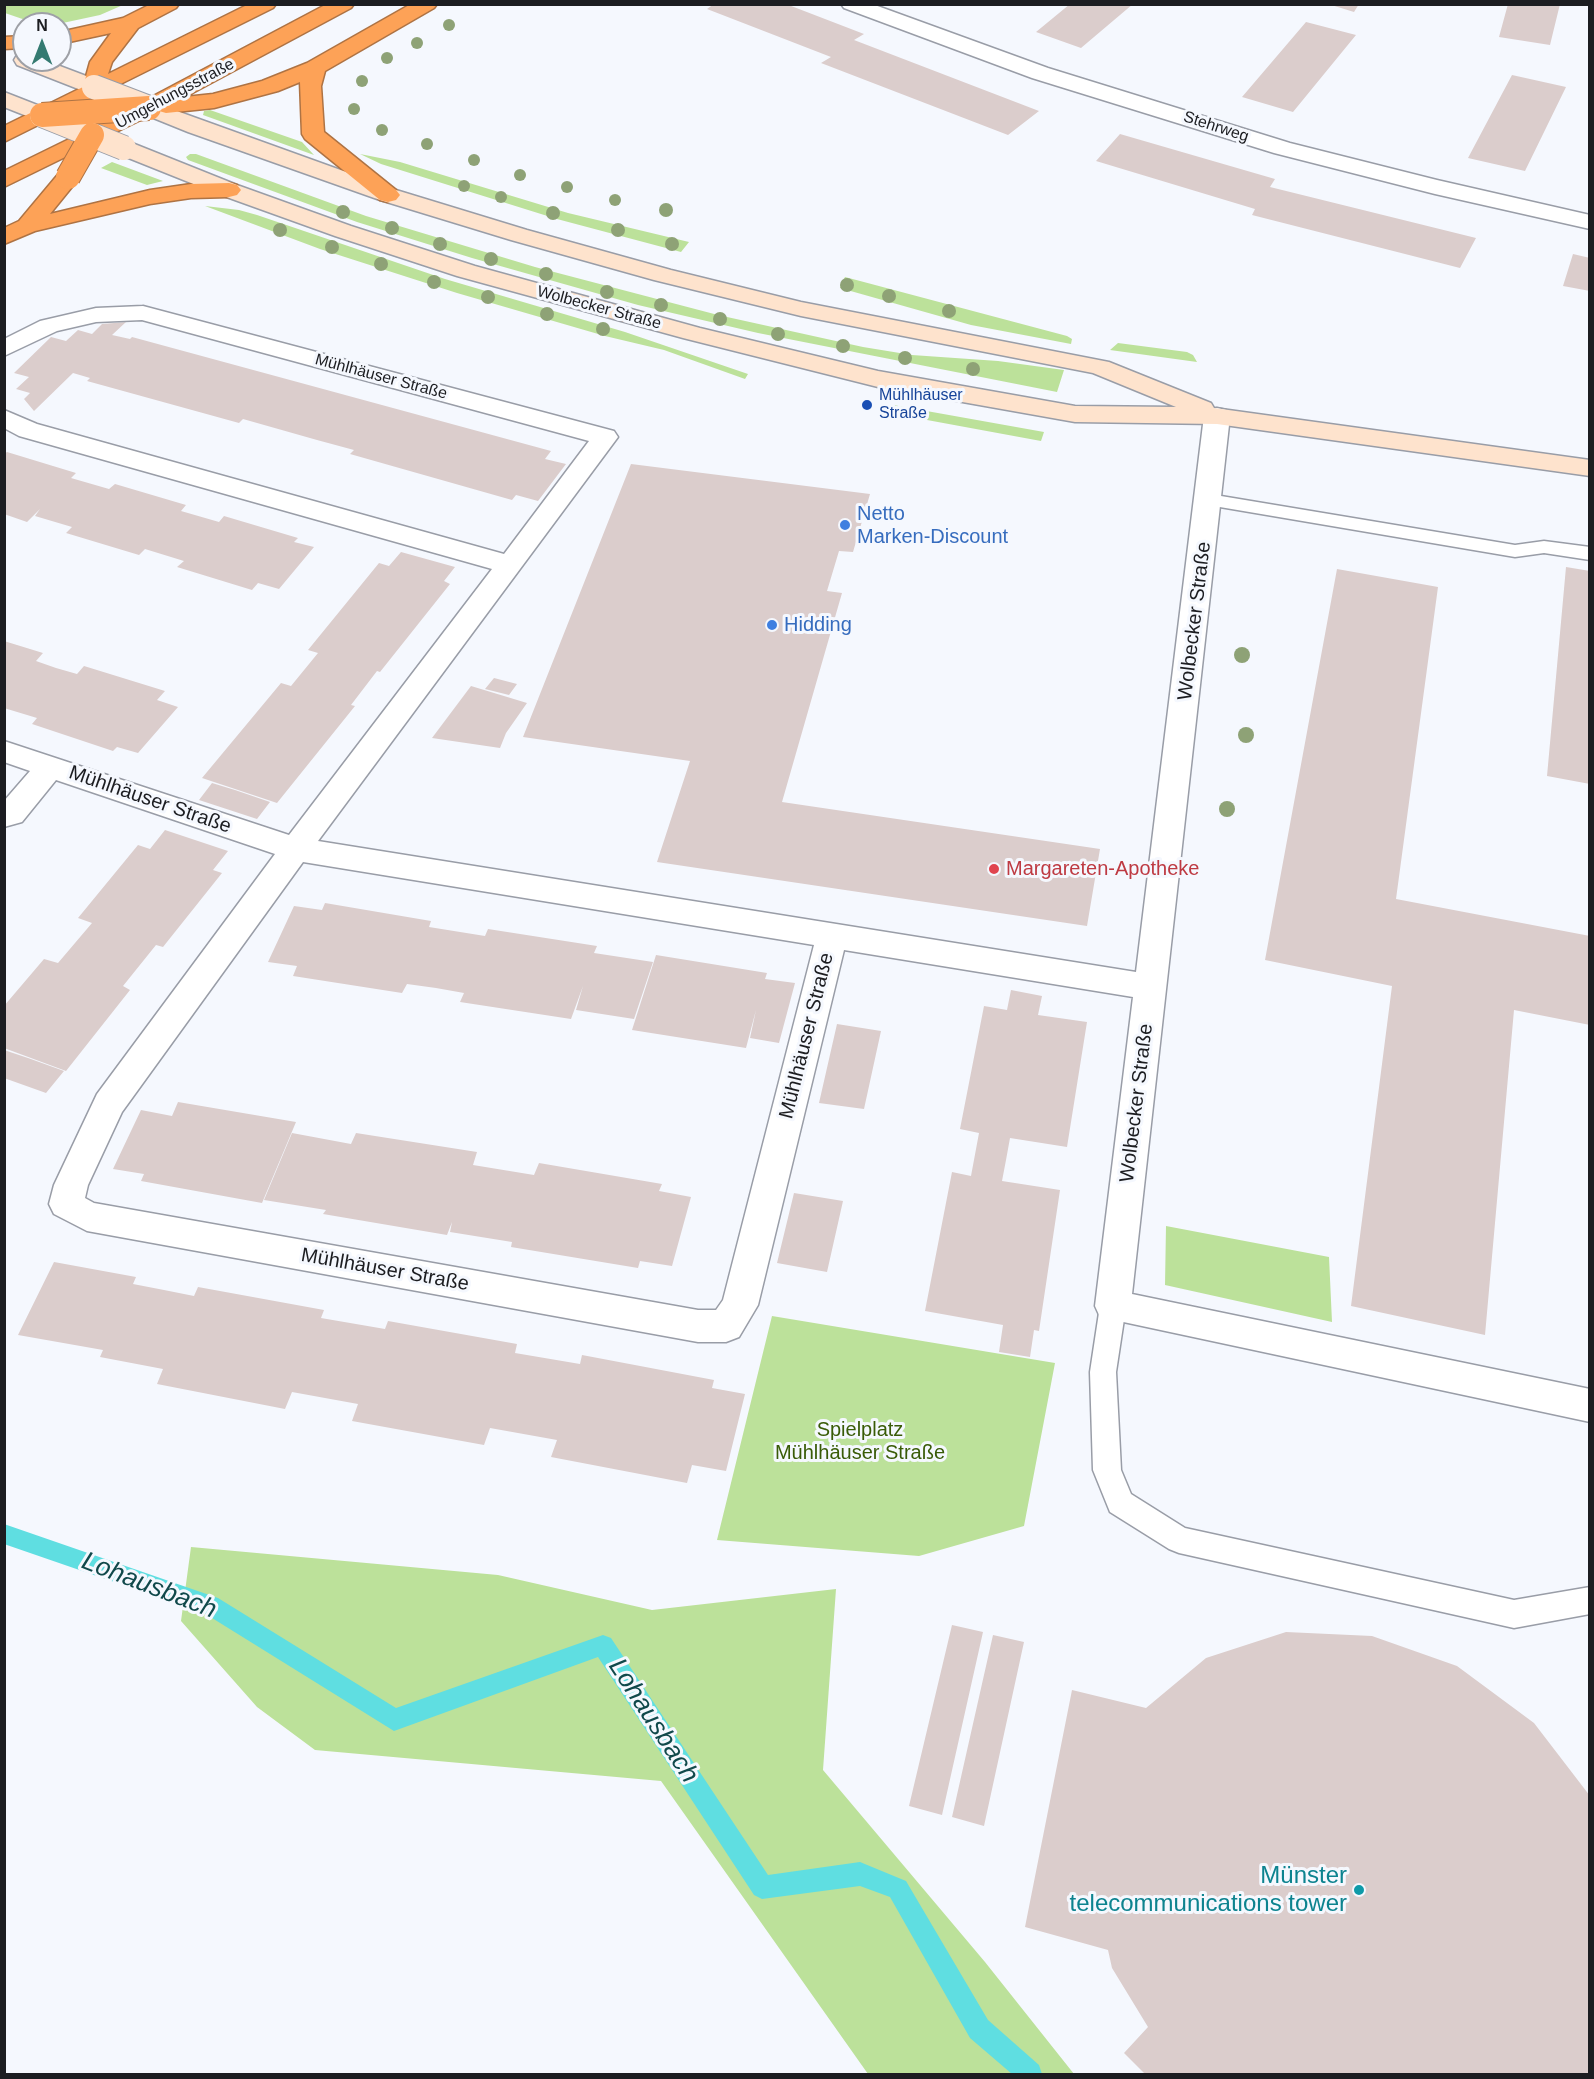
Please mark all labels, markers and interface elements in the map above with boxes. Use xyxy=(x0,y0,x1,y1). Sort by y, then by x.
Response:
north arrow xyxy=(12,12,72,72)
text: N xyxy=(36,17,48,34)
street label: Umgehungsstraße xyxy=(112,55,238,133)
street label: Stehrweg xyxy=(1181,107,1251,147)
street label: Wolbecker Straße xyxy=(535,282,663,334)
street label: Mühlhäuser Straße xyxy=(313,350,449,404)
place label: Mühlhäuser Straße xyxy=(879,386,963,424)
marker: Mühlhäuser Straße xyxy=(860,398,874,412)
place label: Netto Marken-Discount xyxy=(857,502,1008,549)
marker: Netto Marken-Discount xyxy=(838,518,852,532)
street label: Wolbecker Straße xyxy=(1173,540,1217,702)
place label: Hidding xyxy=(784,613,852,637)
marker: Hidding xyxy=(765,618,779,632)
street label: Mühlhäuser Straße xyxy=(66,761,234,839)
place label: Margareten-Apotheke xyxy=(1006,857,1199,881)
marker: Margareten-Apotheke xyxy=(987,862,1001,876)
street label: Mühlhäuser Straße xyxy=(775,951,839,1121)
street label: Wolbecker Straße xyxy=(1115,1022,1159,1184)
street label: Mühlhäuser Straße xyxy=(299,1243,471,1297)
park label: Spielplatz Mühlhäuser Straße xyxy=(775,1418,945,1465)
water label: Lohausbach xyxy=(77,1546,221,1626)
water label: Lohausbach xyxy=(601,1653,705,1789)
place label: Münster telecommunications tower xyxy=(1070,1862,1347,1918)
marker: Münster telecommunications tower xyxy=(1352,1883,1366,1897)

